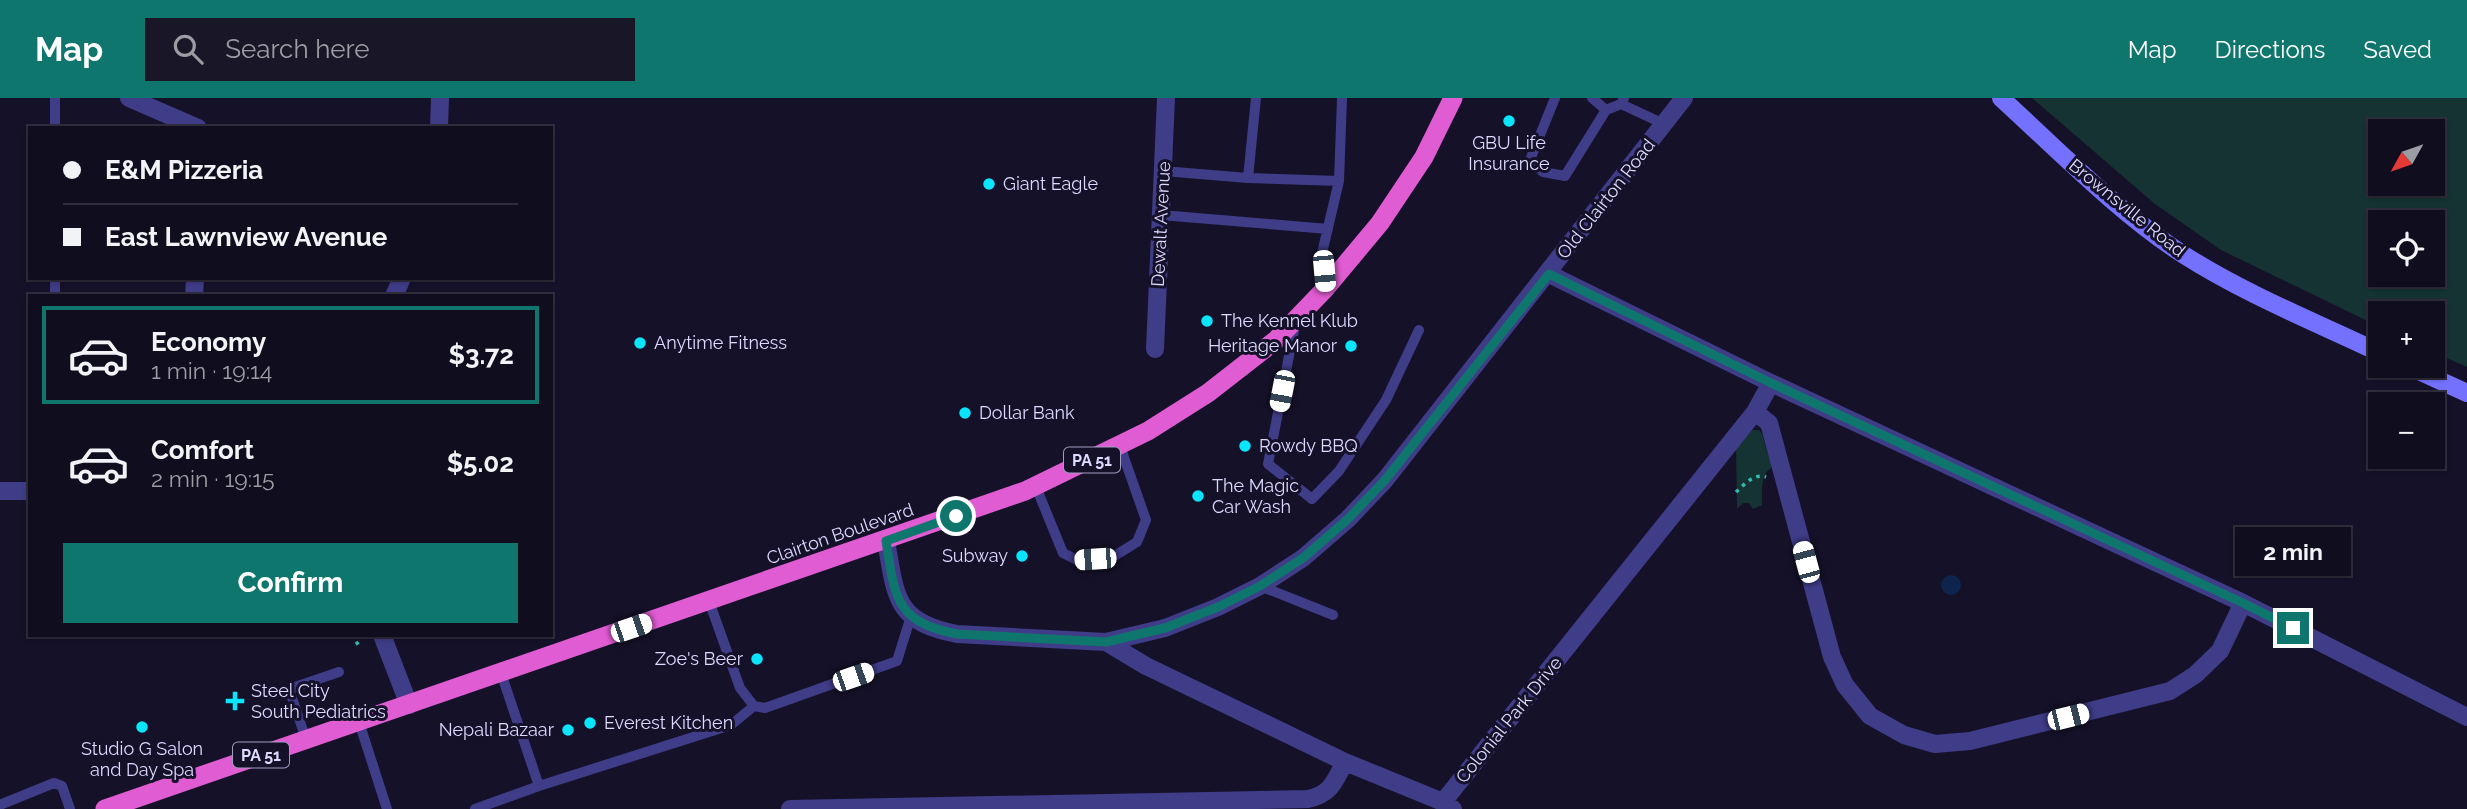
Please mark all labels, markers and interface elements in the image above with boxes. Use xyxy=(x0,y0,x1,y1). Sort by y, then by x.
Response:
search box xyxy=(145,18,635,81)
text: Map xyxy=(35,30,103,69)
icon: search xyxy=(169,30,207,68)
text: Search here xyxy=(225,34,370,64)
text: Map xyxy=(2128,35,2177,64)
text: Directions xyxy=(2215,35,2325,64)
text: Saved xyxy=(2363,35,2432,64)
marker: GBU Life Insurance xyxy=(1501,113,1517,129)
north arrow xyxy=(2368,119,2445,196)
map controls xyxy=(2368,119,2445,469)
place label: GBU Life Insurance xyxy=(1468,132,1550,174)
street label: Old Clairton Road xyxy=(1552,135,1659,263)
street label: Brownsville Road xyxy=(2065,154,2190,261)
text: E&M Pizzeria xyxy=(105,155,263,185)
street label: Dewalt Avenue xyxy=(1147,160,1174,287)
place label: Giant Eagle xyxy=(1003,173,1098,194)
marker: Giant Eagle xyxy=(981,176,997,192)
button: locate xyxy=(2368,210,2445,287)
text: East Lawnview Avenue xyxy=(105,222,387,252)
car xyxy=(1312,249,1337,293)
button: + xyxy=(2368,301,2445,378)
place label: The Kennel Klub xyxy=(1221,310,1358,331)
marker: The Kennel Klub xyxy=(1199,313,1215,329)
icon: car xyxy=(67,324,130,387)
text: Economy xyxy=(151,327,266,357)
place label: Anytime Fitness xyxy=(654,332,787,353)
marker: Anytime Fitness xyxy=(632,335,648,351)
place label: Heritage Manor xyxy=(1208,335,1338,356)
marker: Heritage Manor xyxy=(1343,338,1359,354)
text: $3.72 xyxy=(449,340,514,370)
text: 1 min · 19:14 xyxy=(151,357,272,384)
car xyxy=(1268,368,1297,414)
button: − xyxy=(2368,392,2445,469)
place label: Dollar Bank xyxy=(979,402,1075,423)
marker: Dollar Bank xyxy=(957,405,973,421)
icon: car xyxy=(67,432,130,495)
text: Comfort xyxy=(151,435,254,465)
place label: Rowdy BBQ xyxy=(1259,435,1358,456)
marker: Rowdy BBQ xyxy=(1237,438,1253,454)
text: $5.02 xyxy=(447,448,514,478)
road number: PA 51 xyxy=(1064,448,1120,472)
text: 2 min · 19:15 xyxy=(151,465,275,492)
place label: The Magic Car Wash xyxy=(1212,475,1299,517)
marker: The Magic Car Wash xyxy=(1190,488,1206,504)
street label: Clairton Boulevard xyxy=(764,499,916,569)
route start xyxy=(940,500,972,532)
callout: 2 min xyxy=(2235,526,2351,575)
text: 2 min xyxy=(2263,538,2323,565)
car xyxy=(1791,539,1822,585)
button: Confirm xyxy=(63,543,518,623)
place label: Subway xyxy=(942,545,1008,566)
car xyxy=(1074,547,1117,571)
marker: Subway xyxy=(1014,548,1030,564)
car xyxy=(608,611,655,645)
route end xyxy=(2277,612,2309,644)
place label: Zoe's Beer xyxy=(655,648,744,669)
marker: Zoe's Beer xyxy=(749,651,765,667)
street label: Colonial Park Drive xyxy=(1451,652,1566,787)
car xyxy=(830,660,877,694)
place label: Steel City South Pediatrics xyxy=(251,680,386,722)
marker: Steel City South Pediatrics xyxy=(225,691,245,711)
car xyxy=(2046,702,2091,732)
place label: Everest Kitchen xyxy=(604,712,733,733)
marker: Everest Kitchen xyxy=(582,715,598,731)
marker: Studio G Salon and Day Spa xyxy=(134,719,150,735)
place label: Nepali Bazaar xyxy=(439,719,555,740)
marker: Nepali Bazaar xyxy=(560,722,576,738)
place label: Studio G Salon and Day Spa xyxy=(81,738,203,780)
road number: PA 51 xyxy=(233,742,289,768)

